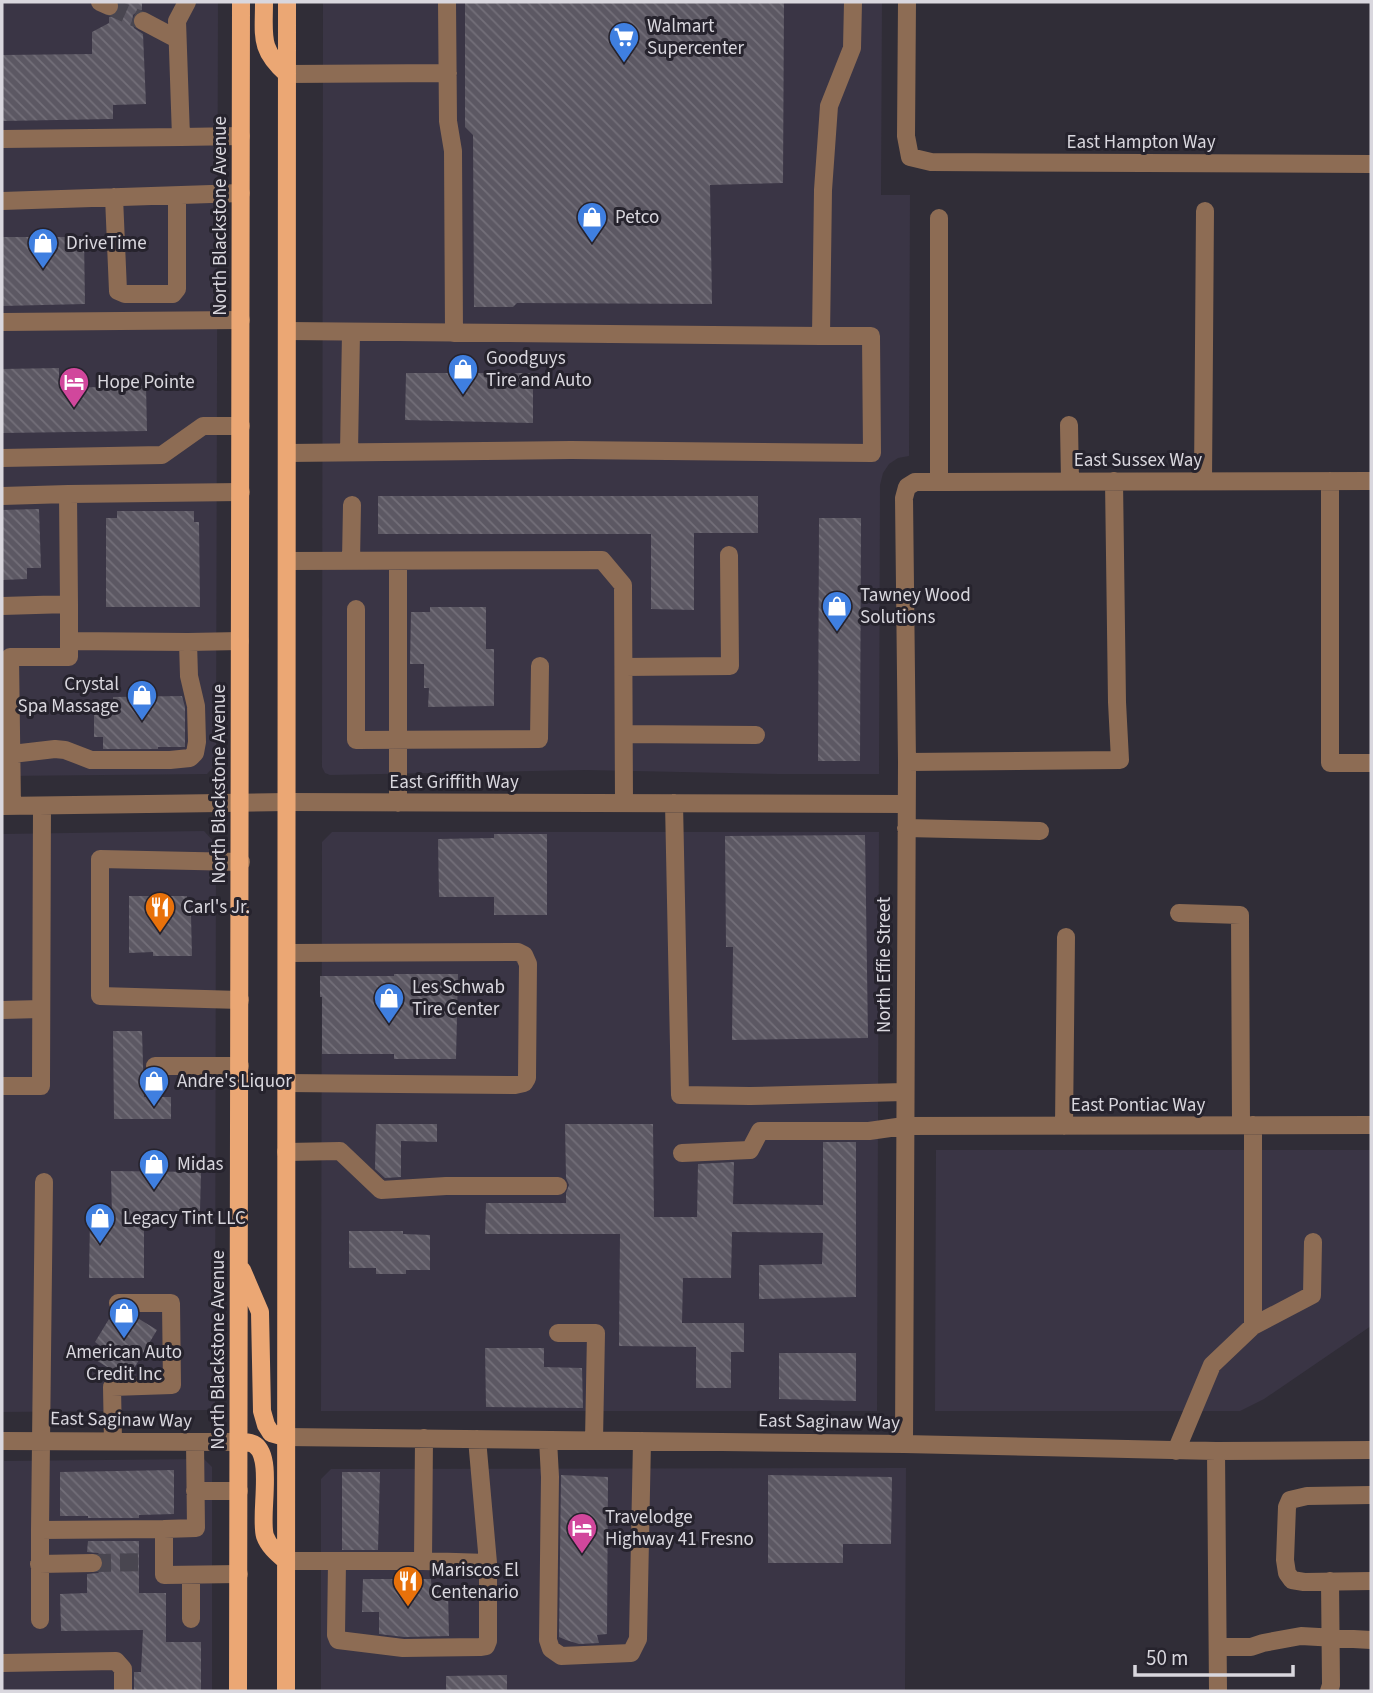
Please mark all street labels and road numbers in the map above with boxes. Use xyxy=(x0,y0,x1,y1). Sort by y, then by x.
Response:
street label: North Blackstone Avenue xyxy=(207,116,234,316)
street label: East Hampton Way xyxy=(1066,129,1216,156)
street label: East Sussex Way xyxy=(1074,447,1202,474)
street label: North Blackstone Avenue xyxy=(206,684,233,884)
street label: East Griffith Way xyxy=(389,769,519,796)
street label: North Effie Street xyxy=(871,896,898,1033)
street label: East Pontiac Way xyxy=(1071,1092,1205,1119)
street label: North Blackstone Avenue xyxy=(205,1250,232,1450)
street label: East Saginaw Way xyxy=(50,1405,192,1435)
street label: East Saginaw Way xyxy=(758,1407,900,1437)

